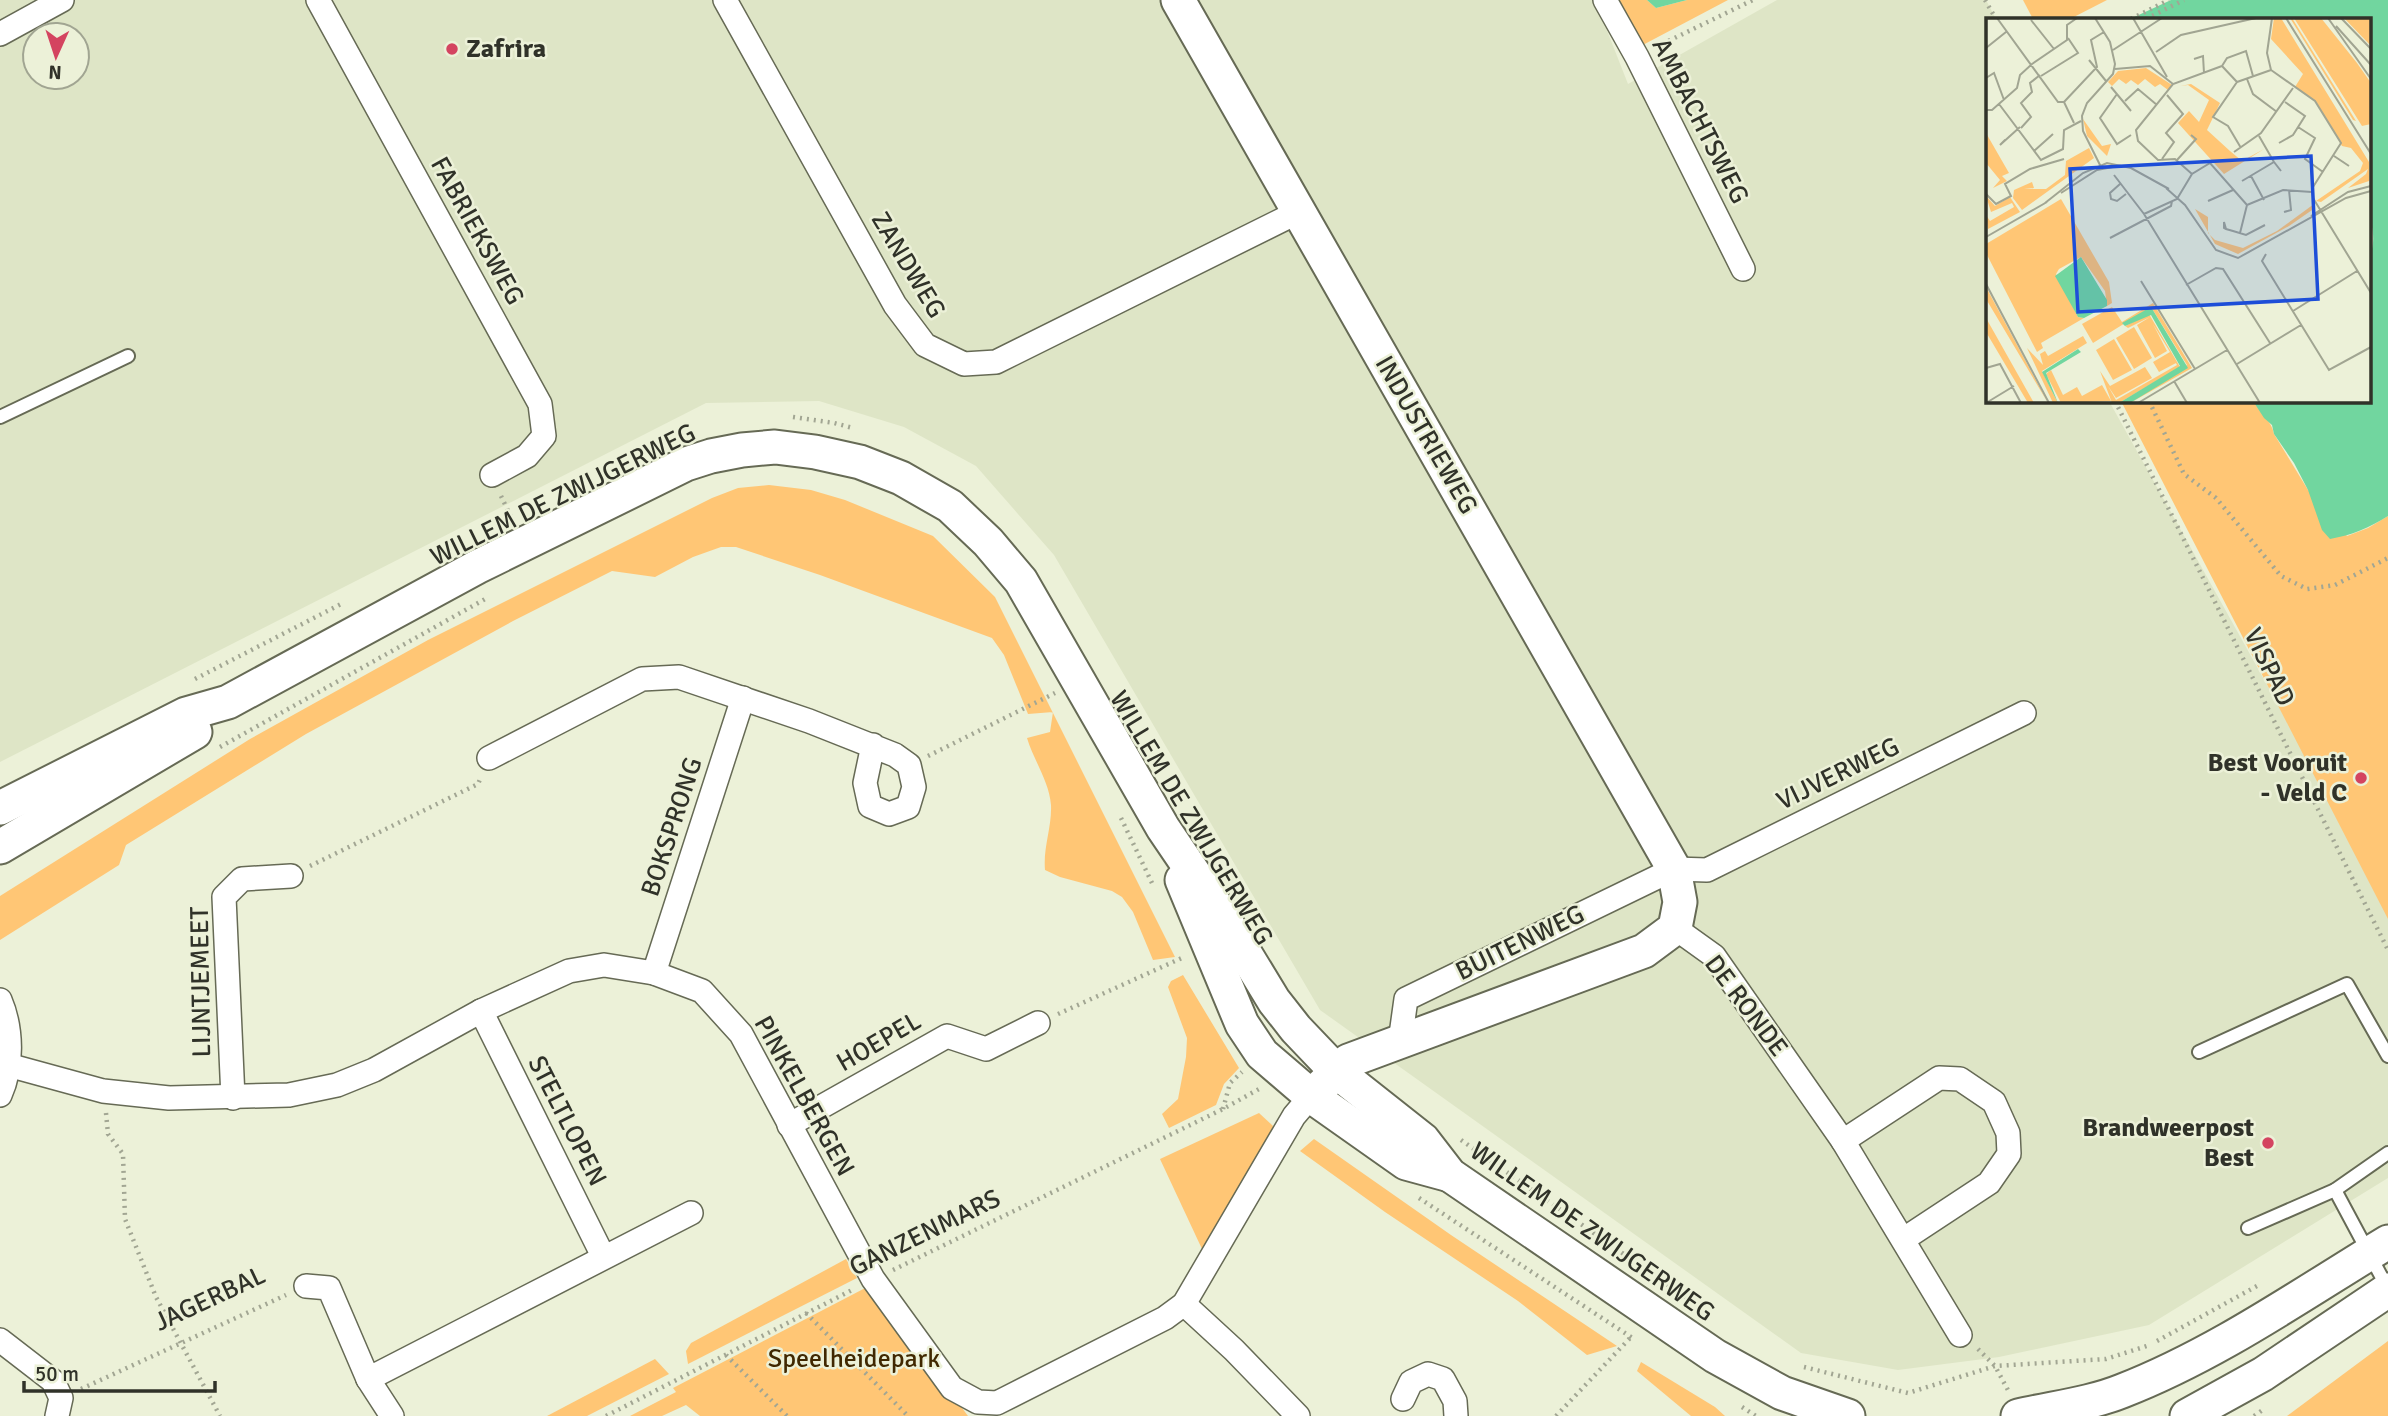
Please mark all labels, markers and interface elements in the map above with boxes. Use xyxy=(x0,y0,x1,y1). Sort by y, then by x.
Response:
inset map xyxy=(1986,18,2370,402)
north arrow xyxy=(21,21,91,91)
place label: Zafrira xyxy=(466,33,546,65)
street label: AMBACHTSWEG xyxy=(1645,33,1755,209)
marker: Zafrira xyxy=(444,41,460,57)
text: N xyxy=(48,60,62,84)
street label: FABRIEKSWEG xyxy=(423,151,531,311)
street label: ZANDWEG xyxy=(864,206,952,324)
street label: INDUSTRIEWEG xyxy=(1368,350,1484,520)
street label: WILLEM DE ZWIJGERWEG xyxy=(425,417,701,573)
street label: VISPAD xyxy=(2236,623,2302,711)
street label: WILLEM DE ZWIJGERWEG xyxy=(1102,685,1280,951)
street label: VIJVERWEG xyxy=(1771,731,1905,817)
place label: Best Vooruit - Veld C xyxy=(2208,747,2347,809)
street label: BOKSPRONG xyxy=(635,754,709,900)
marker: Best Vooruit - Veld C xyxy=(2353,770,2369,786)
street label: BUITENWEG xyxy=(1450,898,1590,988)
street label: LIJNTJEMEET xyxy=(184,906,218,1058)
street label: DE RONDE xyxy=(1697,949,1795,1063)
street label: HOEPEL xyxy=(831,1005,927,1079)
street label: PINKELBERGEN xyxy=(747,1010,861,1182)
street label: STELTLOPEN xyxy=(521,1051,613,1191)
place label: Brandweerpost Best xyxy=(2082,1112,2254,1174)
street label: WILLEM DE ZWIJGERWEG xyxy=(1464,1135,1720,1329)
marker: Brandweerpost Best xyxy=(2260,1135,2276,1151)
street label: GANZENMARS xyxy=(844,1183,1006,1283)
street label: JAGERBAL xyxy=(149,1259,271,1339)
park label: Speelheidepark xyxy=(768,1343,940,1375)
scale bar xyxy=(24,1350,215,1394)
text: 50 m xyxy=(35,1361,79,1387)

